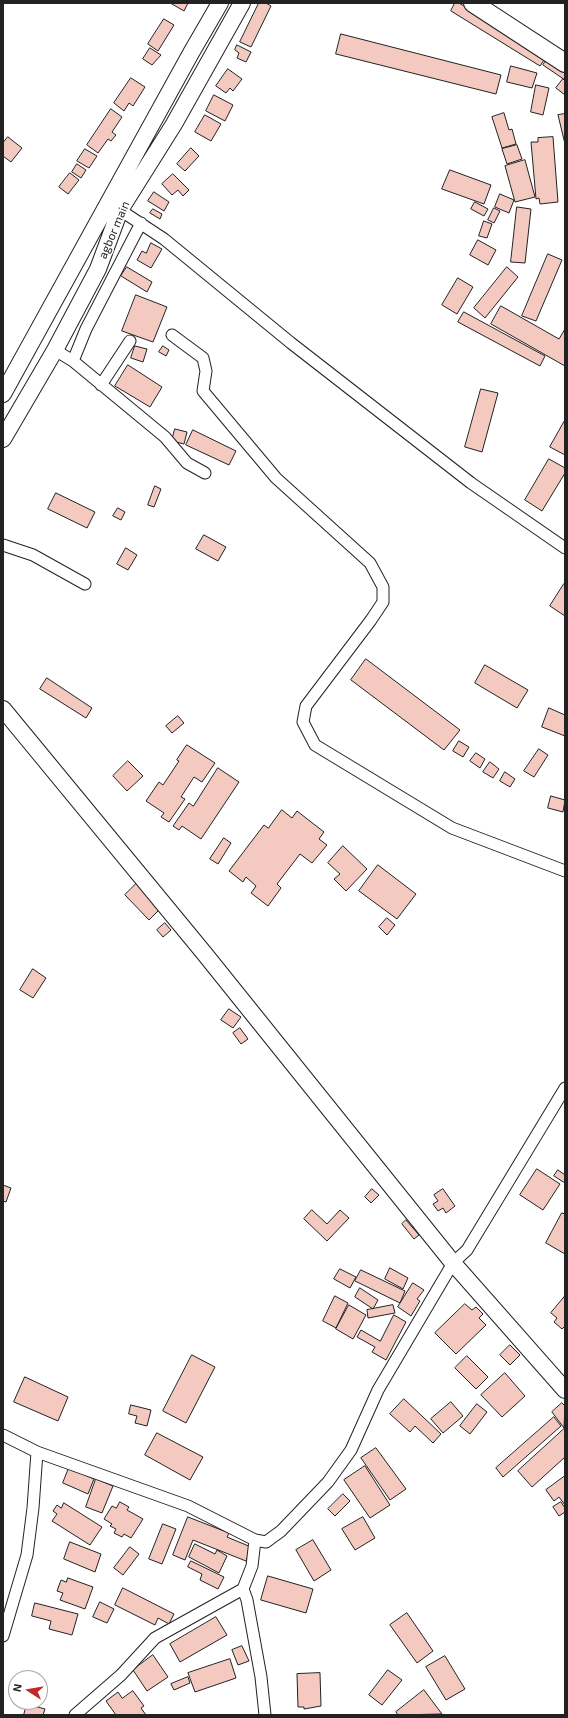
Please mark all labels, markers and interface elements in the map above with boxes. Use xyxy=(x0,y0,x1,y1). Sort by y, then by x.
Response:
street label: agbor main xyxy=(95,199,133,261)
north arrow xyxy=(8,1670,48,1710)
text: N xyxy=(10,1682,24,1693)

